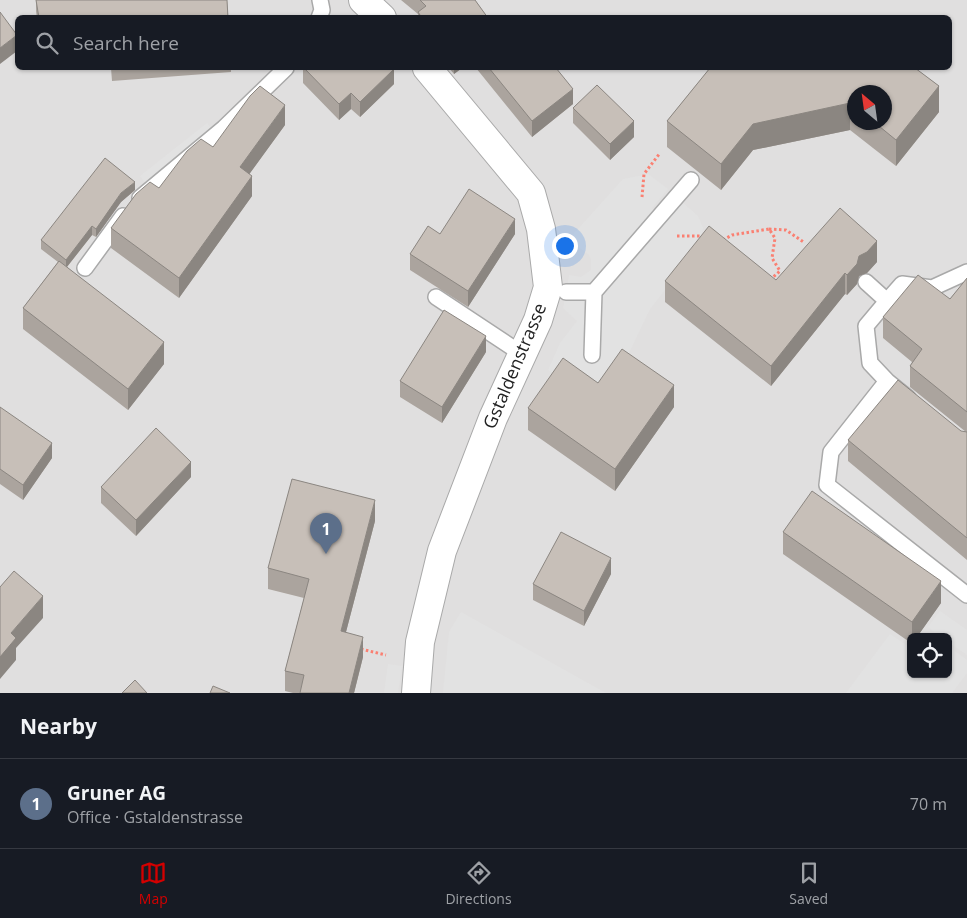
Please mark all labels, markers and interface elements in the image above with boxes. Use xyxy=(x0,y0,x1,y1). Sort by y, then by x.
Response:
search box xyxy=(15,15,952,70)
icon: search xyxy=(33,29,61,57)
text: Search here xyxy=(73,30,179,56)
north arrow xyxy=(847,85,892,130)
your location xyxy=(552,233,578,259)
street label: Gstaldenstrasse xyxy=(477,299,551,432)
pin: 1 xyxy=(310,513,342,554)
map controls xyxy=(907,633,952,678)
button: locate xyxy=(907,633,952,678)
text: Nearby xyxy=(20,712,97,740)
text: Gruner AG xyxy=(67,780,166,806)
text: 1 xyxy=(31,793,41,815)
text: 70 m xyxy=(910,793,947,815)
text: Office · Gstaldenstrasse xyxy=(67,806,243,828)
tab: Map xyxy=(139,859,168,908)
tab: Directions xyxy=(445,859,512,908)
tab: Saved xyxy=(789,859,828,908)

